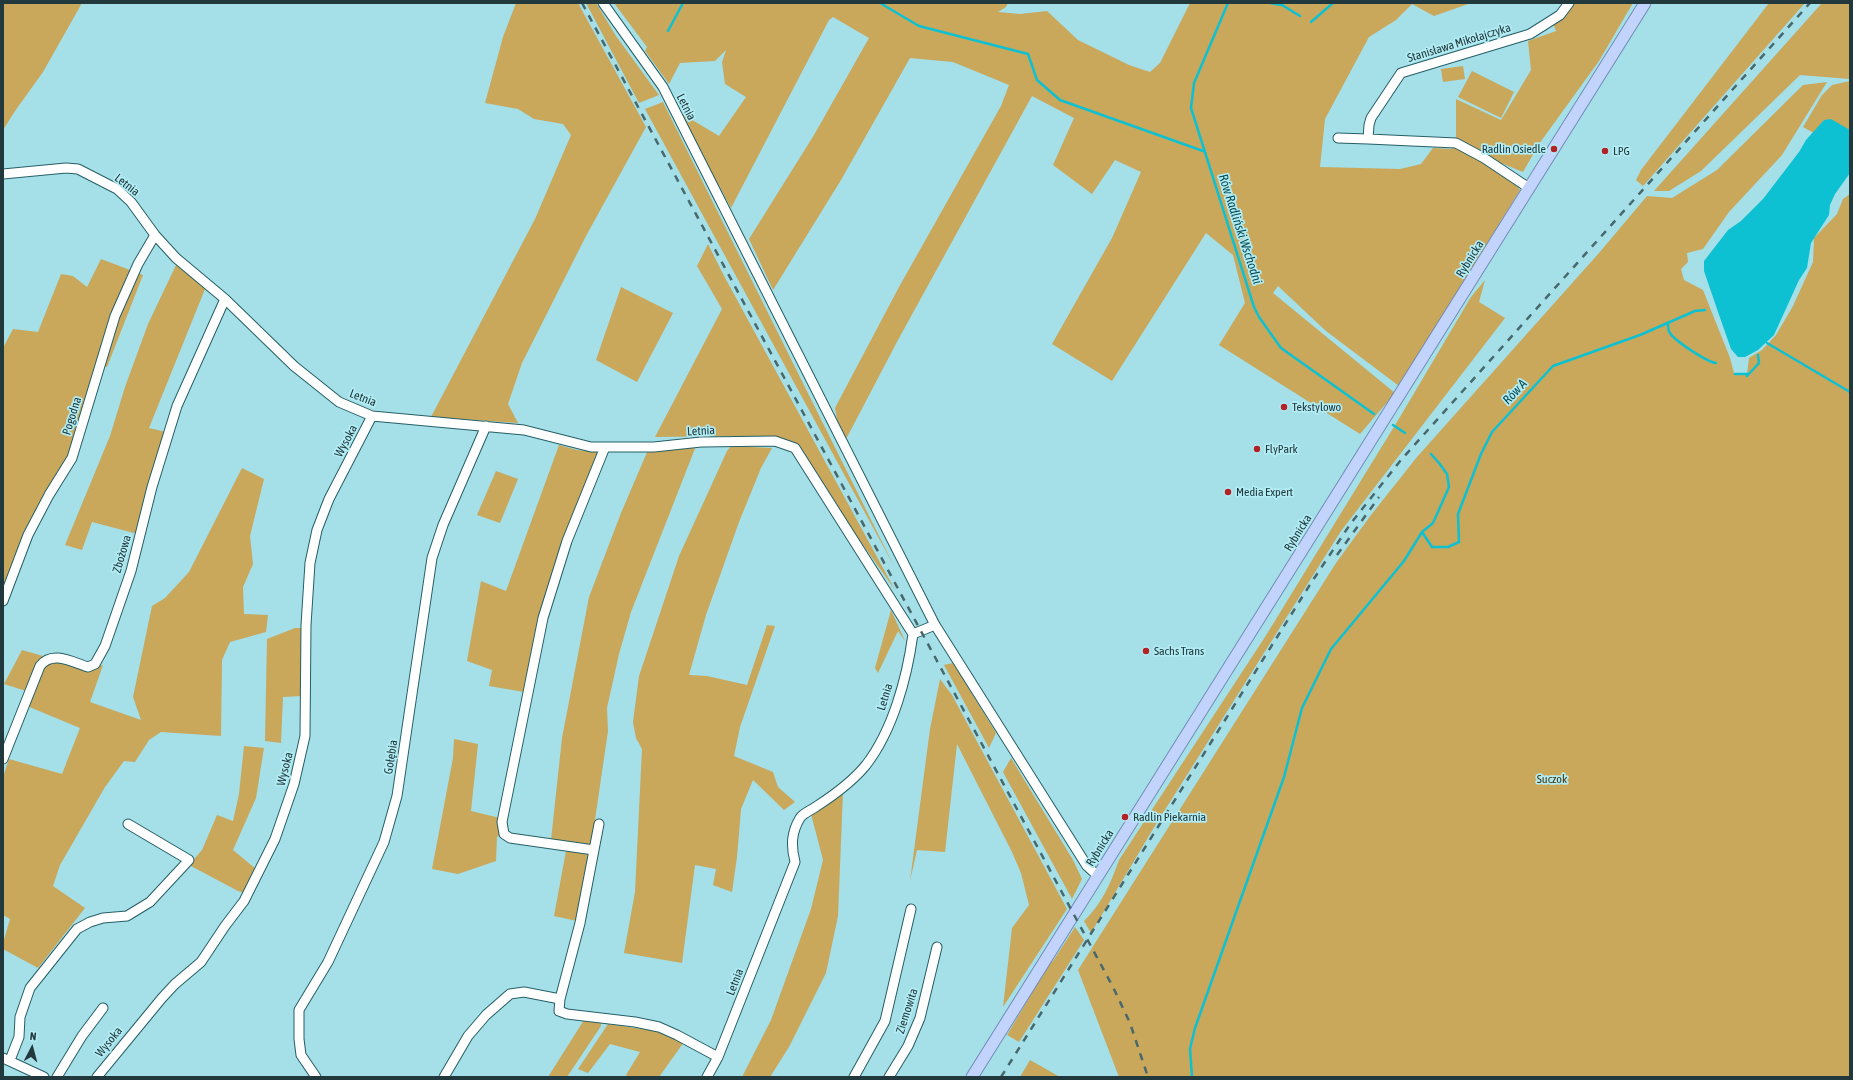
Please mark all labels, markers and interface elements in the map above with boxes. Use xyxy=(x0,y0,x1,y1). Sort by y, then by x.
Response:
street label: Stanisława Mikołajczyka xyxy=(1406,20,1512,66)
street label: Letnia xyxy=(673,91,699,123)
place label: Radlin Osiedle xyxy=(1482,142,1546,156)
marker: Radlin Osiedle xyxy=(1549,144,1559,154)
place label: LPG xyxy=(1613,144,1630,158)
marker: LPG xyxy=(1600,146,1610,156)
street label: Letnia xyxy=(112,171,142,199)
water label: Rów Radliński Wschodni xyxy=(1215,172,1265,286)
street label: Rybnicka xyxy=(1453,238,1487,280)
water label: Rów A xyxy=(1500,376,1530,408)
street label: Letnia xyxy=(347,386,379,410)
street label: Pogodna xyxy=(59,395,85,437)
place label: Tekstylowo xyxy=(1292,400,1341,414)
marker: Tekstylowo xyxy=(1279,402,1289,412)
street label: Wysoka xyxy=(332,422,360,460)
street label: Letnia xyxy=(687,423,715,439)
place label: FlyPark xyxy=(1265,442,1298,456)
marker: FlyPark xyxy=(1252,444,1262,454)
place label: Media Expert xyxy=(1236,485,1293,499)
marker: Media Expert xyxy=(1223,487,1233,497)
street label: Rybnicka xyxy=(1281,512,1315,554)
street label: Zbożowa xyxy=(110,533,134,575)
place label: Sachs Trans xyxy=(1154,644,1204,658)
marker: Sachs Trans xyxy=(1141,646,1151,656)
street label: Letnia xyxy=(874,682,896,712)
street label: Gołębia xyxy=(381,739,401,775)
street label: Wysoka xyxy=(274,751,296,787)
park label: Suczok xyxy=(1537,772,1567,786)
place label: Radlin Piekarnia xyxy=(1133,810,1206,824)
marker: Radlin Piekarnia xyxy=(1120,812,1130,822)
street label: Rybnicka xyxy=(1083,827,1117,869)
street label: Letnia xyxy=(723,966,747,998)
street label: Ziemowita xyxy=(893,987,921,1035)
street label: Wysoka xyxy=(93,1024,125,1060)
north arrow xyxy=(12,1028,52,1068)
text: N xyxy=(29,1030,37,1042)

